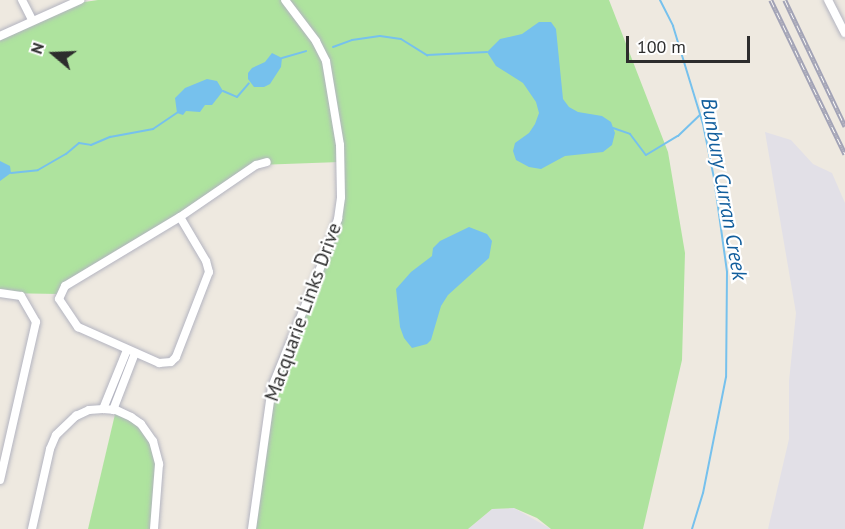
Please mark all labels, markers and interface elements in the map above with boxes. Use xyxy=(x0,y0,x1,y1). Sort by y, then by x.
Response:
north arrow xyxy=(24,24,84,84)
scale bar xyxy=(629,24,754,62)
text: 100 m xyxy=(637,35,686,58)
text: N xyxy=(26,40,48,56)
water label: Bunbury Curran Creek xyxy=(695,96,753,282)
street label: Macquarie Links Drive xyxy=(260,219,346,405)

